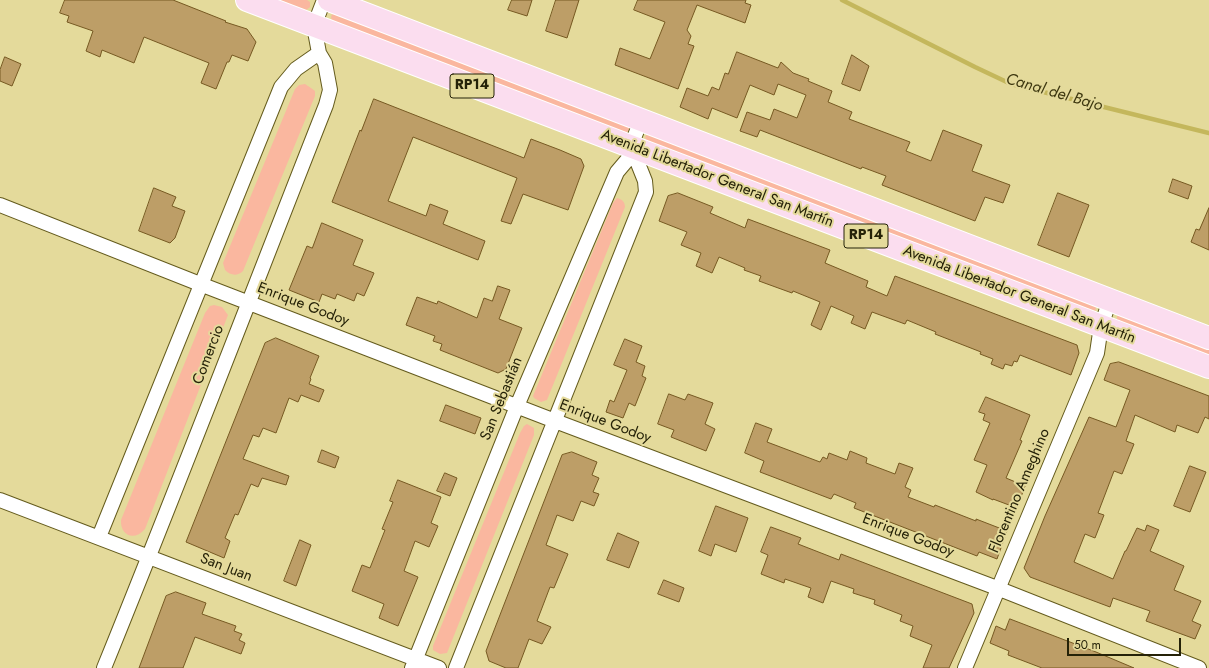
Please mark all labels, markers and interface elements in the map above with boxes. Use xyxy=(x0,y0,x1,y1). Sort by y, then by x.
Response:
water label: Canal del Bajo xyxy=(1003,70,1105,116)
road number: RP14 xyxy=(450,74,494,98)
street label: Avenida Libertador General San Martín xyxy=(598,126,836,232)
road number: RP14 xyxy=(844,224,888,248)
street label: Avenida Libertador General San Martín xyxy=(900,242,1138,348)
street label: Enrique Godoy xyxy=(255,279,351,331)
street label: Comercio xyxy=(189,323,229,387)
street label: San Sebastián xyxy=(477,355,527,443)
street label: Enrique Godoy xyxy=(557,396,653,448)
street label: Florentino Ameghino xyxy=(986,426,1054,556)
street label: Enrique Godoy xyxy=(860,510,956,562)
street label: San Juan xyxy=(197,550,255,586)
scale bar xyxy=(1069,630,1183,656)
text: 50 m xyxy=(1074,636,1101,654)

